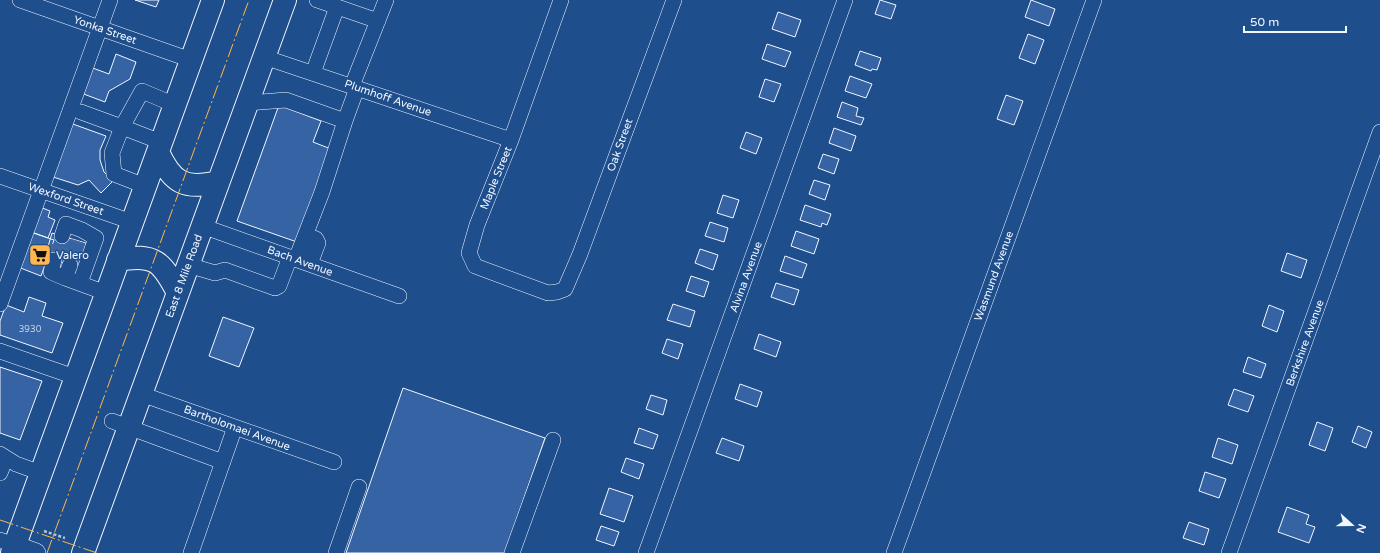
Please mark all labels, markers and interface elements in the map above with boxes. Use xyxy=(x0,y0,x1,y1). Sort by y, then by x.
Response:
scale bar xyxy=(1244,8,1346,34)
street label: Yonka Street xyxy=(72,13,138,47)
text: 50 m xyxy=(1250,15,1279,29)
street label: Plumhoff Avenue xyxy=(343,77,433,119)
street label: Oak Street xyxy=(604,117,636,173)
street label: Maple Street xyxy=(477,144,515,212)
street label: Wexford Street xyxy=(27,180,105,218)
street label: Wasmund Avenue xyxy=(972,229,1016,323)
street label: East 8 Mile Road xyxy=(163,232,205,320)
street label: Alvina Avenue xyxy=(727,240,765,314)
supermarket icon: Valero xyxy=(27,242,53,268)
street label: Bach Avenue xyxy=(266,243,334,279)
place label: Valero xyxy=(56,249,89,262)
street label: Berkshire Avenue xyxy=(1283,298,1327,388)
house number: 3930 xyxy=(19,324,42,335)
street label: Bartholomaei Avenue xyxy=(182,403,292,453)
north arrow xyxy=(1332,505,1372,545)
text: N xyxy=(1353,522,1369,535)

